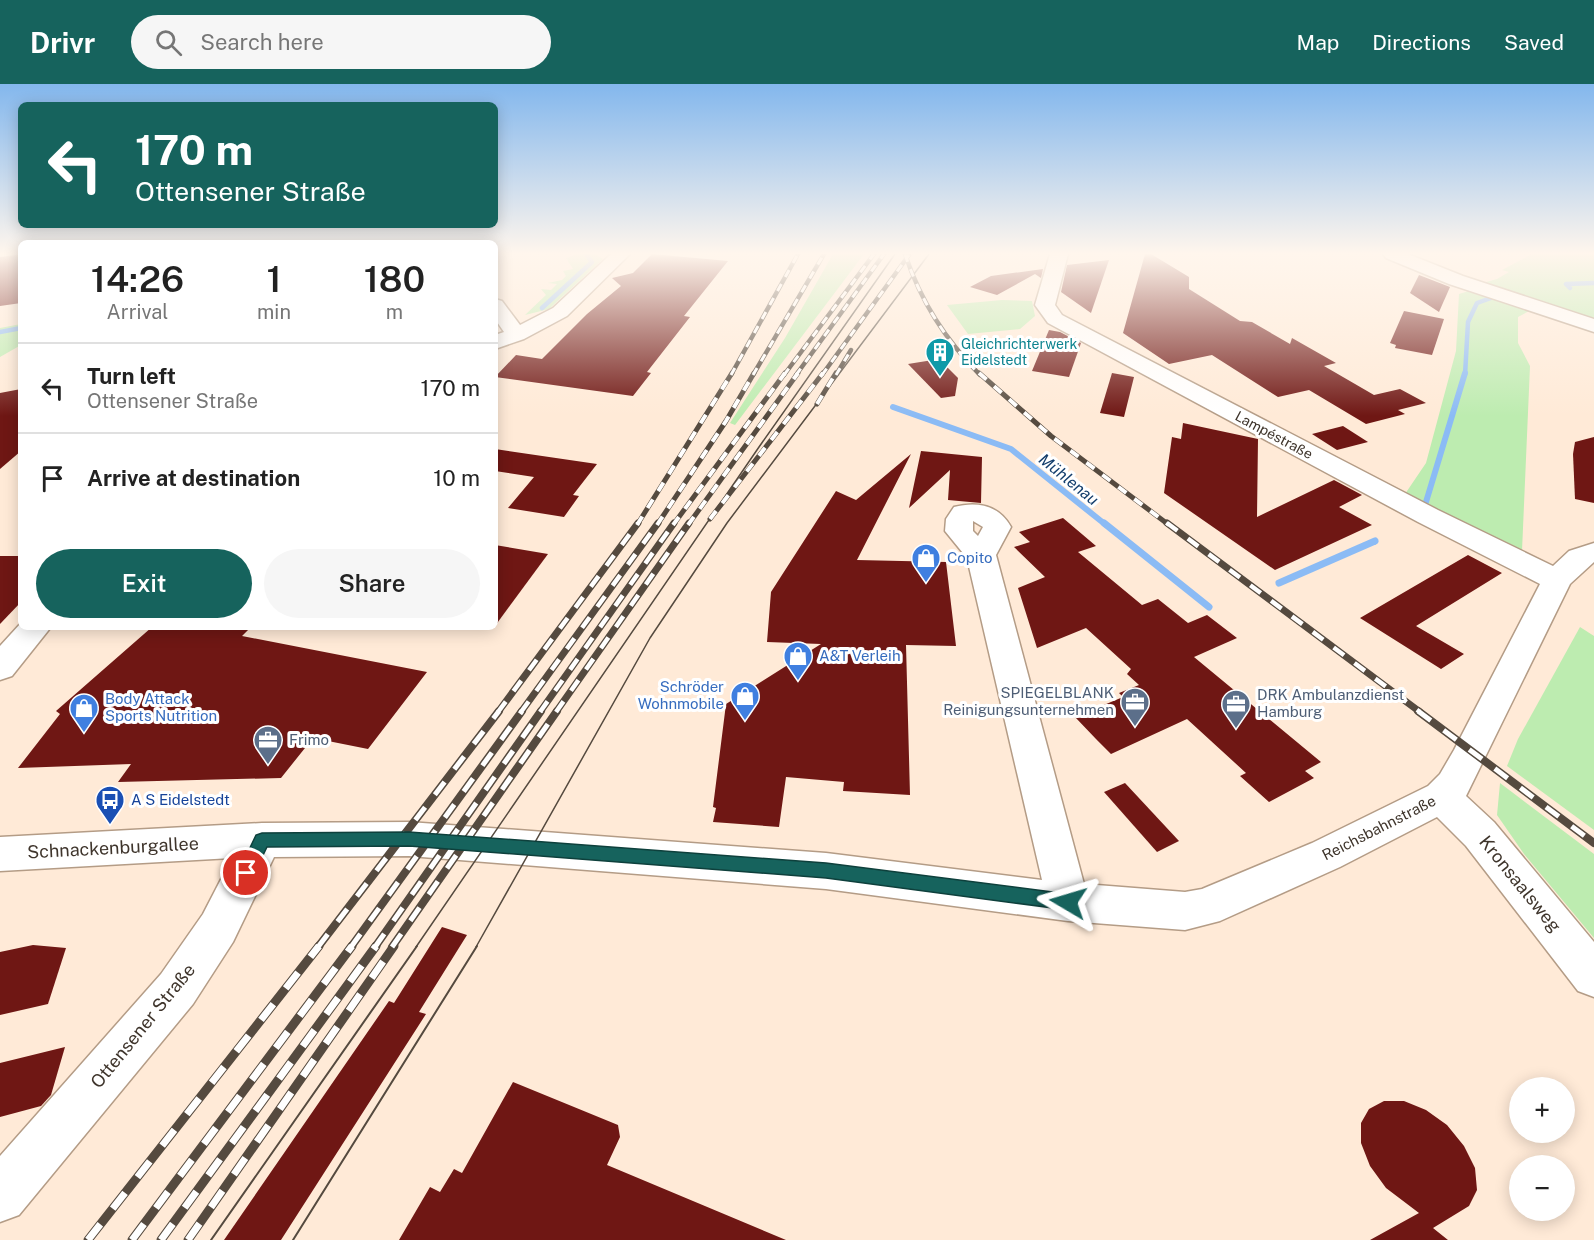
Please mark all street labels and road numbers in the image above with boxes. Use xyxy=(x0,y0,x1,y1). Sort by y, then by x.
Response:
street label: Lampéstraße xyxy=(1233,408,1316,462)
street label: Reichsbahnstraße xyxy=(1319,792,1438,864)
street label: Kronsaalsweg xyxy=(1475,831,1566,936)
street label: Schnackenburgallee xyxy=(27,833,199,862)
street label: Ottensener Straße xyxy=(86,959,199,1092)

